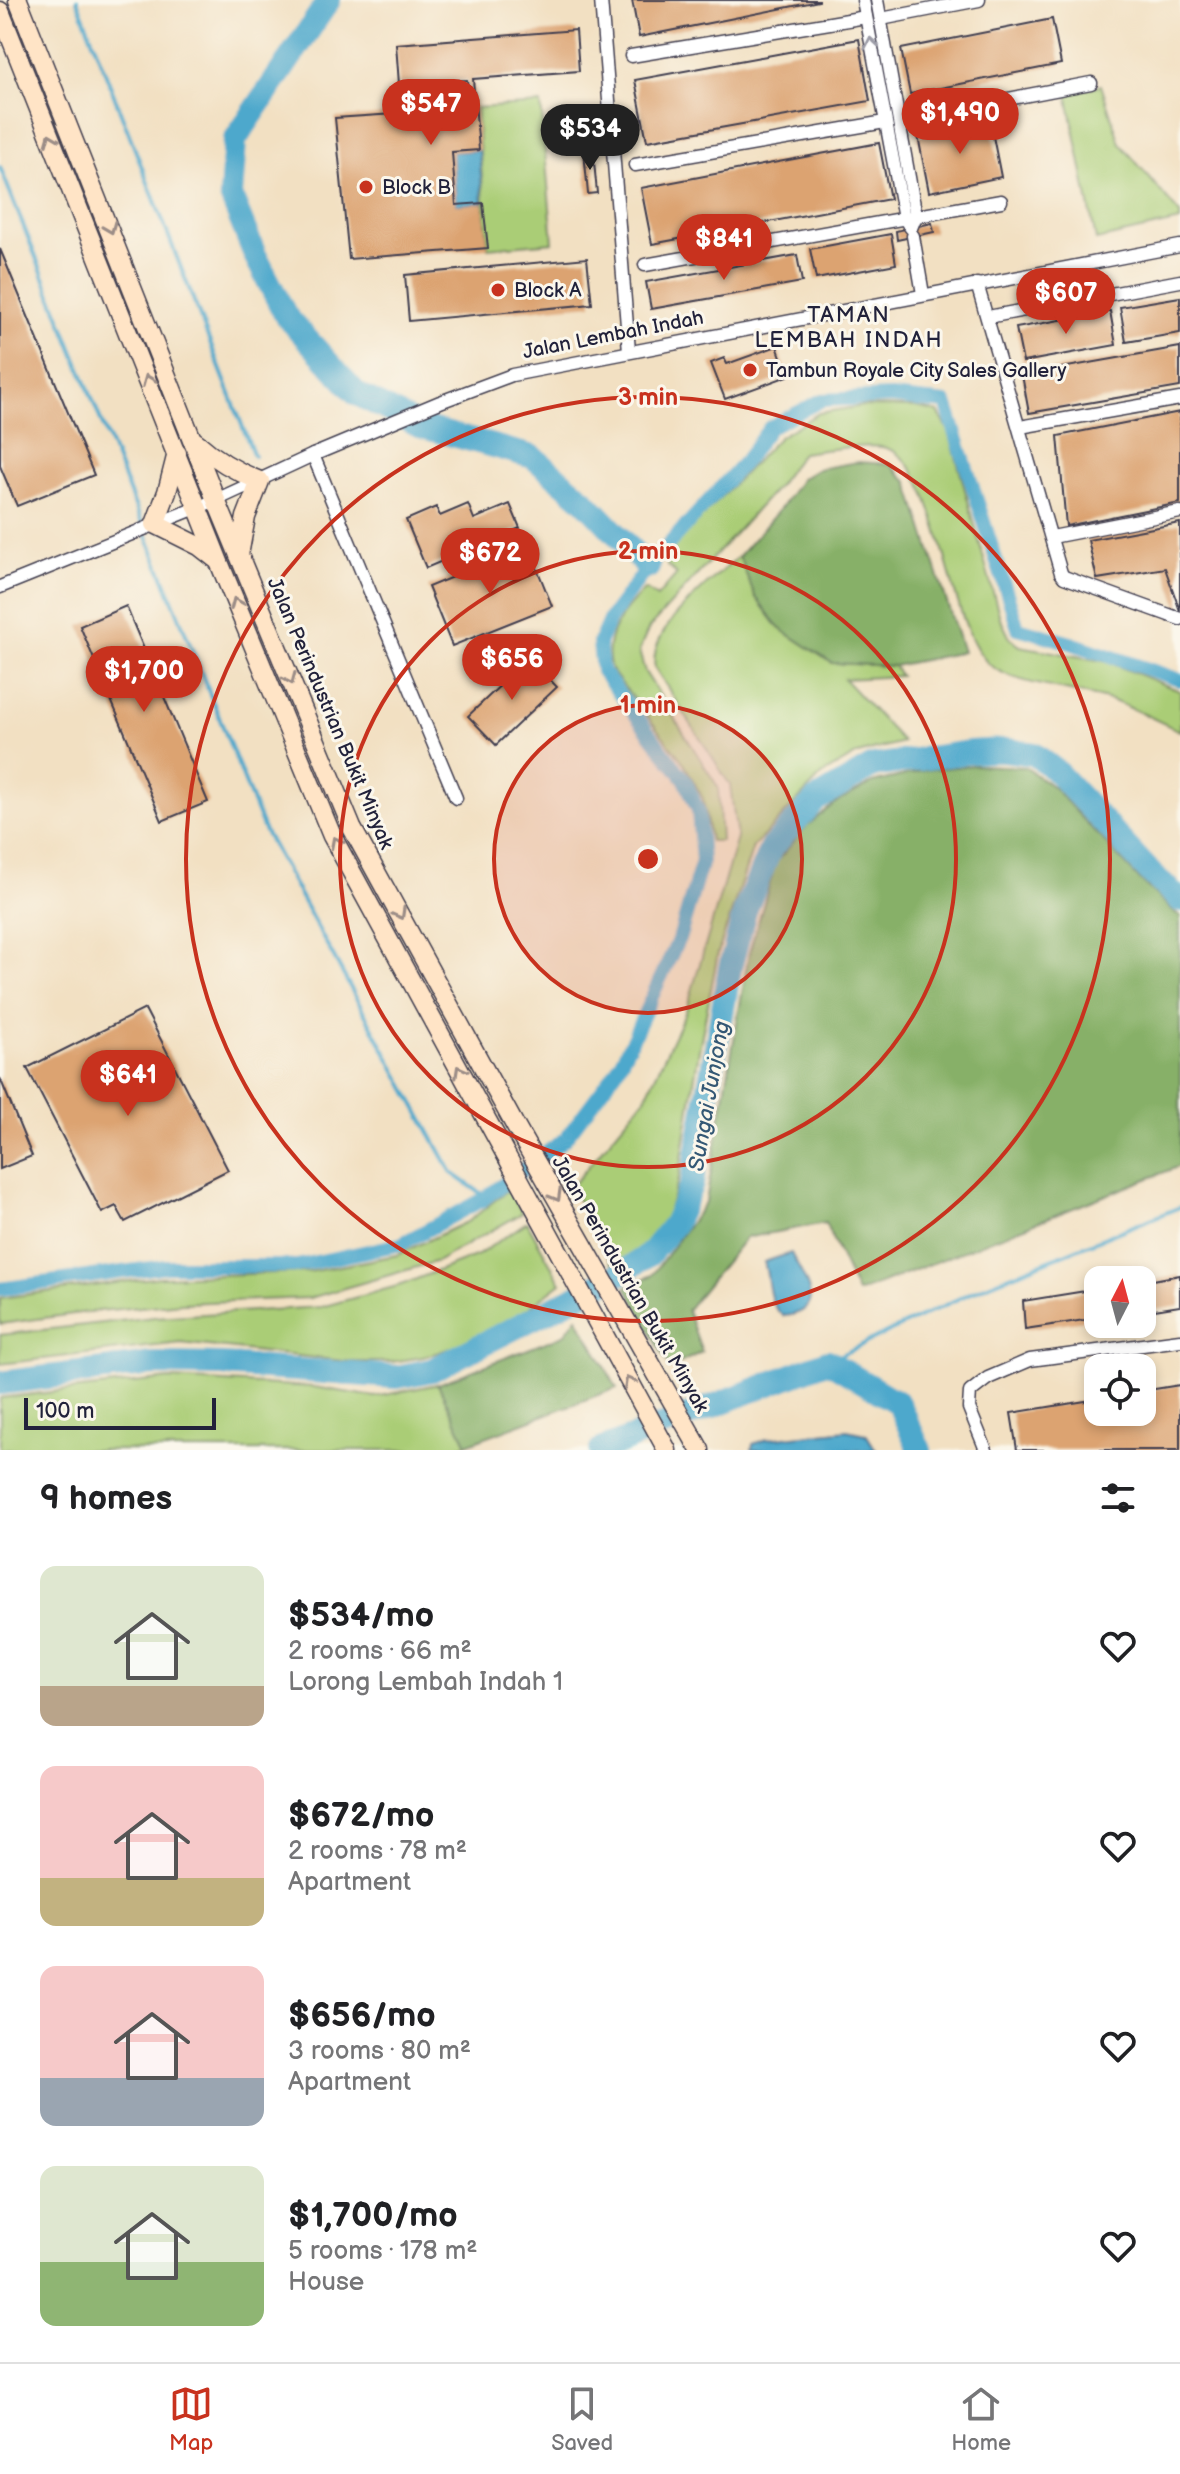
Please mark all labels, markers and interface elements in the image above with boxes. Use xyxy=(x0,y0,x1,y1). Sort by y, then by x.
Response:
one-way arrow xyxy=(863,37,880,50)
pin: $547 xyxy=(384,79,478,147)
pin: $1,490 xyxy=(895,88,1025,156)
text: $547 xyxy=(400,89,462,120)
text: $1,490 xyxy=(920,98,1000,129)
pin: $534 xyxy=(543,104,637,172)
text: $534 xyxy=(559,114,621,145)
one-way arrow xyxy=(44,133,61,147)
place label: Block B xyxy=(382,176,451,200)
marker: Block B xyxy=(357,178,375,196)
pin: $841 xyxy=(677,214,771,282)
one-way arrow xyxy=(100,220,116,234)
text: $841 xyxy=(695,224,753,255)
pin: $607 xyxy=(1019,268,1113,336)
text: $607 xyxy=(1034,278,1098,309)
place label: Block A xyxy=(514,279,582,303)
marker: Block A xyxy=(489,281,507,299)
district label: TAMAN LEMBAH INDAH xyxy=(755,302,943,354)
street label: Jalan Lembah Indah xyxy=(521,306,706,364)
place label: Tambun Royale City Sales Gallery xyxy=(766,359,1066,383)
marker: Tambun Royale City Sales Gallery xyxy=(741,361,759,379)
one-way arrow xyxy=(141,374,158,388)
text: 3 min xyxy=(618,383,678,412)
pin: $672 xyxy=(443,528,537,596)
text: 2 min xyxy=(618,537,678,566)
text: $672 xyxy=(459,538,521,569)
street label: Jalan Perindustrian Bukit Minyak xyxy=(262,574,398,853)
one-way arrow xyxy=(229,596,245,611)
pin: $656 xyxy=(465,634,559,702)
text: $656 xyxy=(480,644,544,675)
pin: $1,700 xyxy=(79,646,209,714)
text: $1,700 xyxy=(104,656,184,687)
one-way arrow xyxy=(281,671,297,685)
text: 1 min xyxy=(620,691,676,720)
one-way arrow xyxy=(331,836,346,851)
centre of rings xyxy=(634,845,662,873)
one-way arrow xyxy=(390,906,405,921)
water label: Sungai Junjong xyxy=(683,1019,736,1174)
pin: $641 xyxy=(81,1050,175,1118)
text: $641 xyxy=(99,1060,157,1091)
one-way arrow xyxy=(454,1065,470,1080)
street label: Jalan Perindustrian Bukit Minyak xyxy=(547,1152,714,1417)
one-way arrow xyxy=(546,1188,562,1202)
north arrow xyxy=(1084,1266,1156,1338)
map controls xyxy=(1084,1266,1156,1426)
button: locate xyxy=(1084,1354,1156,1426)
one-way arrow xyxy=(624,1375,639,1390)
scale bar xyxy=(24,1394,216,1430)
text: 100 m xyxy=(36,1398,95,1425)
icon: filters xyxy=(1096,1476,1140,1520)
text: 9 homes xyxy=(40,1478,172,1519)
text: $534/mo xyxy=(288,1595,434,1636)
icon: home xyxy=(104,1598,200,1694)
icon: heart xyxy=(1096,1624,1140,1668)
text: 2 rooms · 66 m² xyxy=(288,1636,472,1667)
text: Lorong Lembah Indah 1 xyxy=(288,1667,563,1698)
text: $672/mo xyxy=(288,1795,434,1836)
icon: home xyxy=(104,1798,200,1894)
icon: heart xyxy=(1096,1824,1140,1868)
text: 2 rooms · 78 m² xyxy=(288,1836,467,1867)
text: Apartment xyxy=(288,1867,411,1898)
text: $656/mo xyxy=(288,1995,436,2036)
icon: home xyxy=(104,1998,200,2094)
icon: heart xyxy=(1096,2024,1140,2068)
text: 3 rooms · 80 m² xyxy=(288,2036,471,2067)
text: Apartment xyxy=(288,2067,411,2098)
text: $1,700/mo xyxy=(288,2195,458,2236)
icon: home xyxy=(104,2198,200,2294)
icon: heart xyxy=(1096,2224,1140,2268)
text: 5 rooms · 178 m² xyxy=(288,2236,477,2267)
text: House xyxy=(288,2267,364,2298)
tab: Map xyxy=(169,2382,213,2457)
tab: Saved xyxy=(551,2382,613,2457)
tab: Home xyxy=(951,2382,1011,2457)

